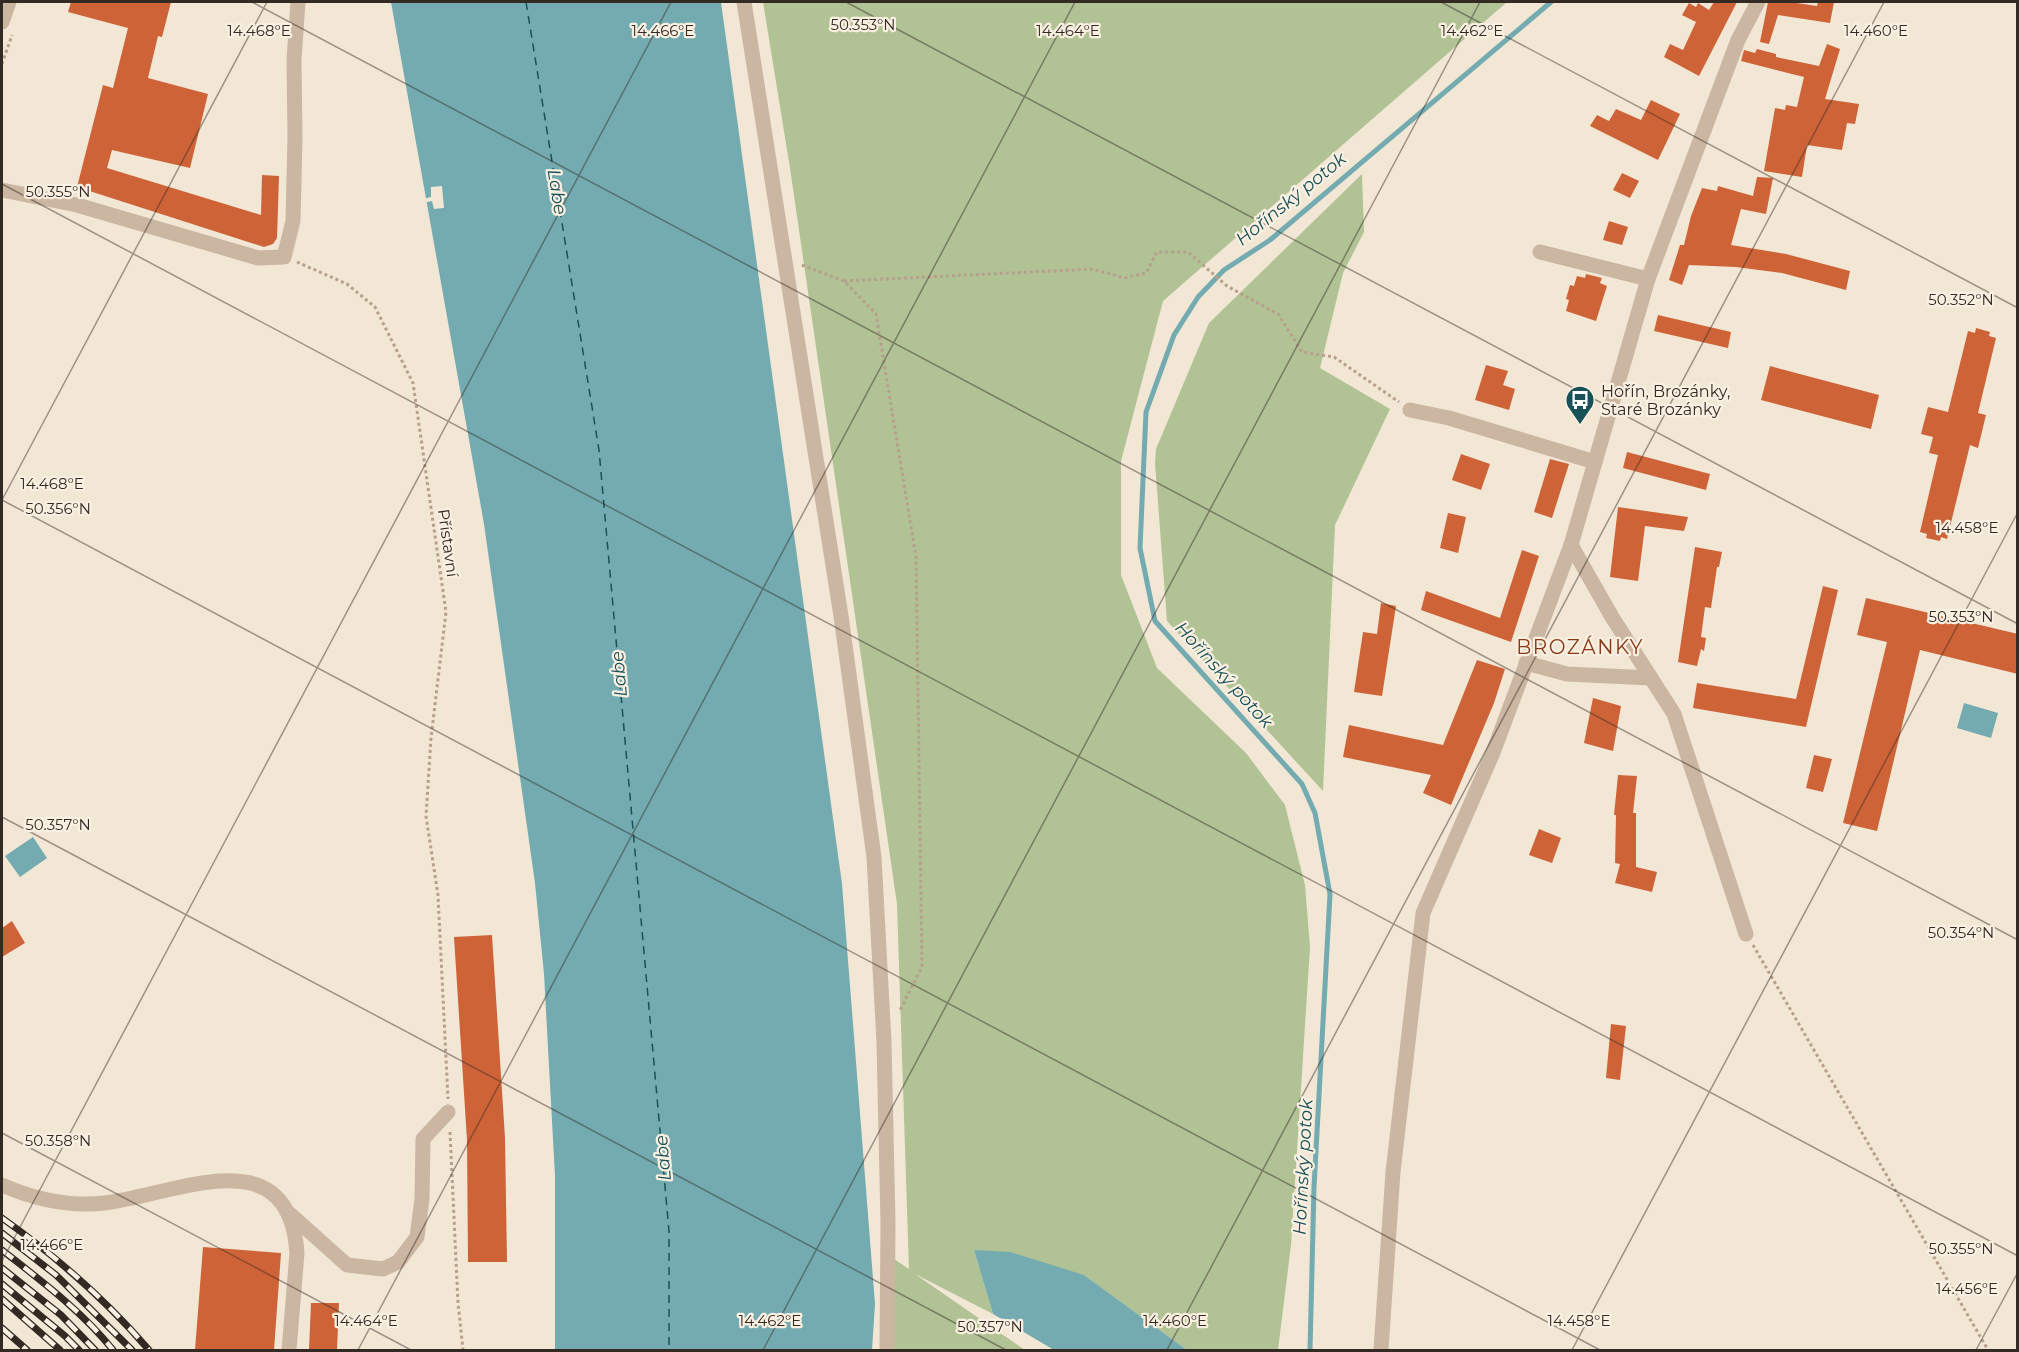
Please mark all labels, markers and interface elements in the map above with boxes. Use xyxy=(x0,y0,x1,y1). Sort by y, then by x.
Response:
text: 50.353°N xyxy=(830,15,896,34)
text: 14.468°E xyxy=(227,21,291,40)
text: 14.466°E xyxy=(632,21,694,40)
text: 14.464°E xyxy=(1036,21,1100,40)
text: 14.462°E xyxy=(1441,21,1503,40)
text: 14.460°E xyxy=(1844,21,1908,40)
water label: Hořínský potok xyxy=(1231,147,1352,250)
water label: Labe xyxy=(543,168,571,216)
text: 50.355°N xyxy=(25,182,91,201)
text: 50.352°N xyxy=(1928,290,1994,309)
place label: Hořín, Brozánky, Staré Brozánky xyxy=(1601,382,1730,419)
bus stop icon: Hořín, Brozánky, Staré Brozánky xyxy=(1564,384,1596,426)
text: 14.468°E xyxy=(20,474,84,493)
text: 50.356°N xyxy=(25,499,91,518)
street label: Přístavní xyxy=(434,508,462,579)
text: 14.458°E xyxy=(1936,518,1998,537)
text: 50.353°N xyxy=(1928,607,1994,626)
water label: Hořínský potok xyxy=(1170,617,1279,734)
district label: BROZÁNKY xyxy=(1516,635,1644,659)
water label: Labe xyxy=(606,650,632,698)
text: 50.357°N xyxy=(25,815,91,834)
text: 50.354°N xyxy=(1928,923,1994,942)
water label: Hořínský potok xyxy=(1288,1097,1318,1235)
text: 50.358°N xyxy=(25,1131,91,1150)
water label: Labe xyxy=(650,1134,676,1182)
text: 14.466°E xyxy=(21,1235,83,1254)
text: 50.355°N xyxy=(1928,1239,1994,1258)
text: 14.456°E xyxy=(1936,1279,1998,1298)
text: 14.464°E xyxy=(334,1311,398,1330)
text: 14.462°E xyxy=(739,1311,801,1330)
text: 14.460°E xyxy=(1143,1311,1207,1330)
text: 14.458°E xyxy=(1548,1311,1610,1330)
text: 50.357°N xyxy=(957,1317,1023,1336)

